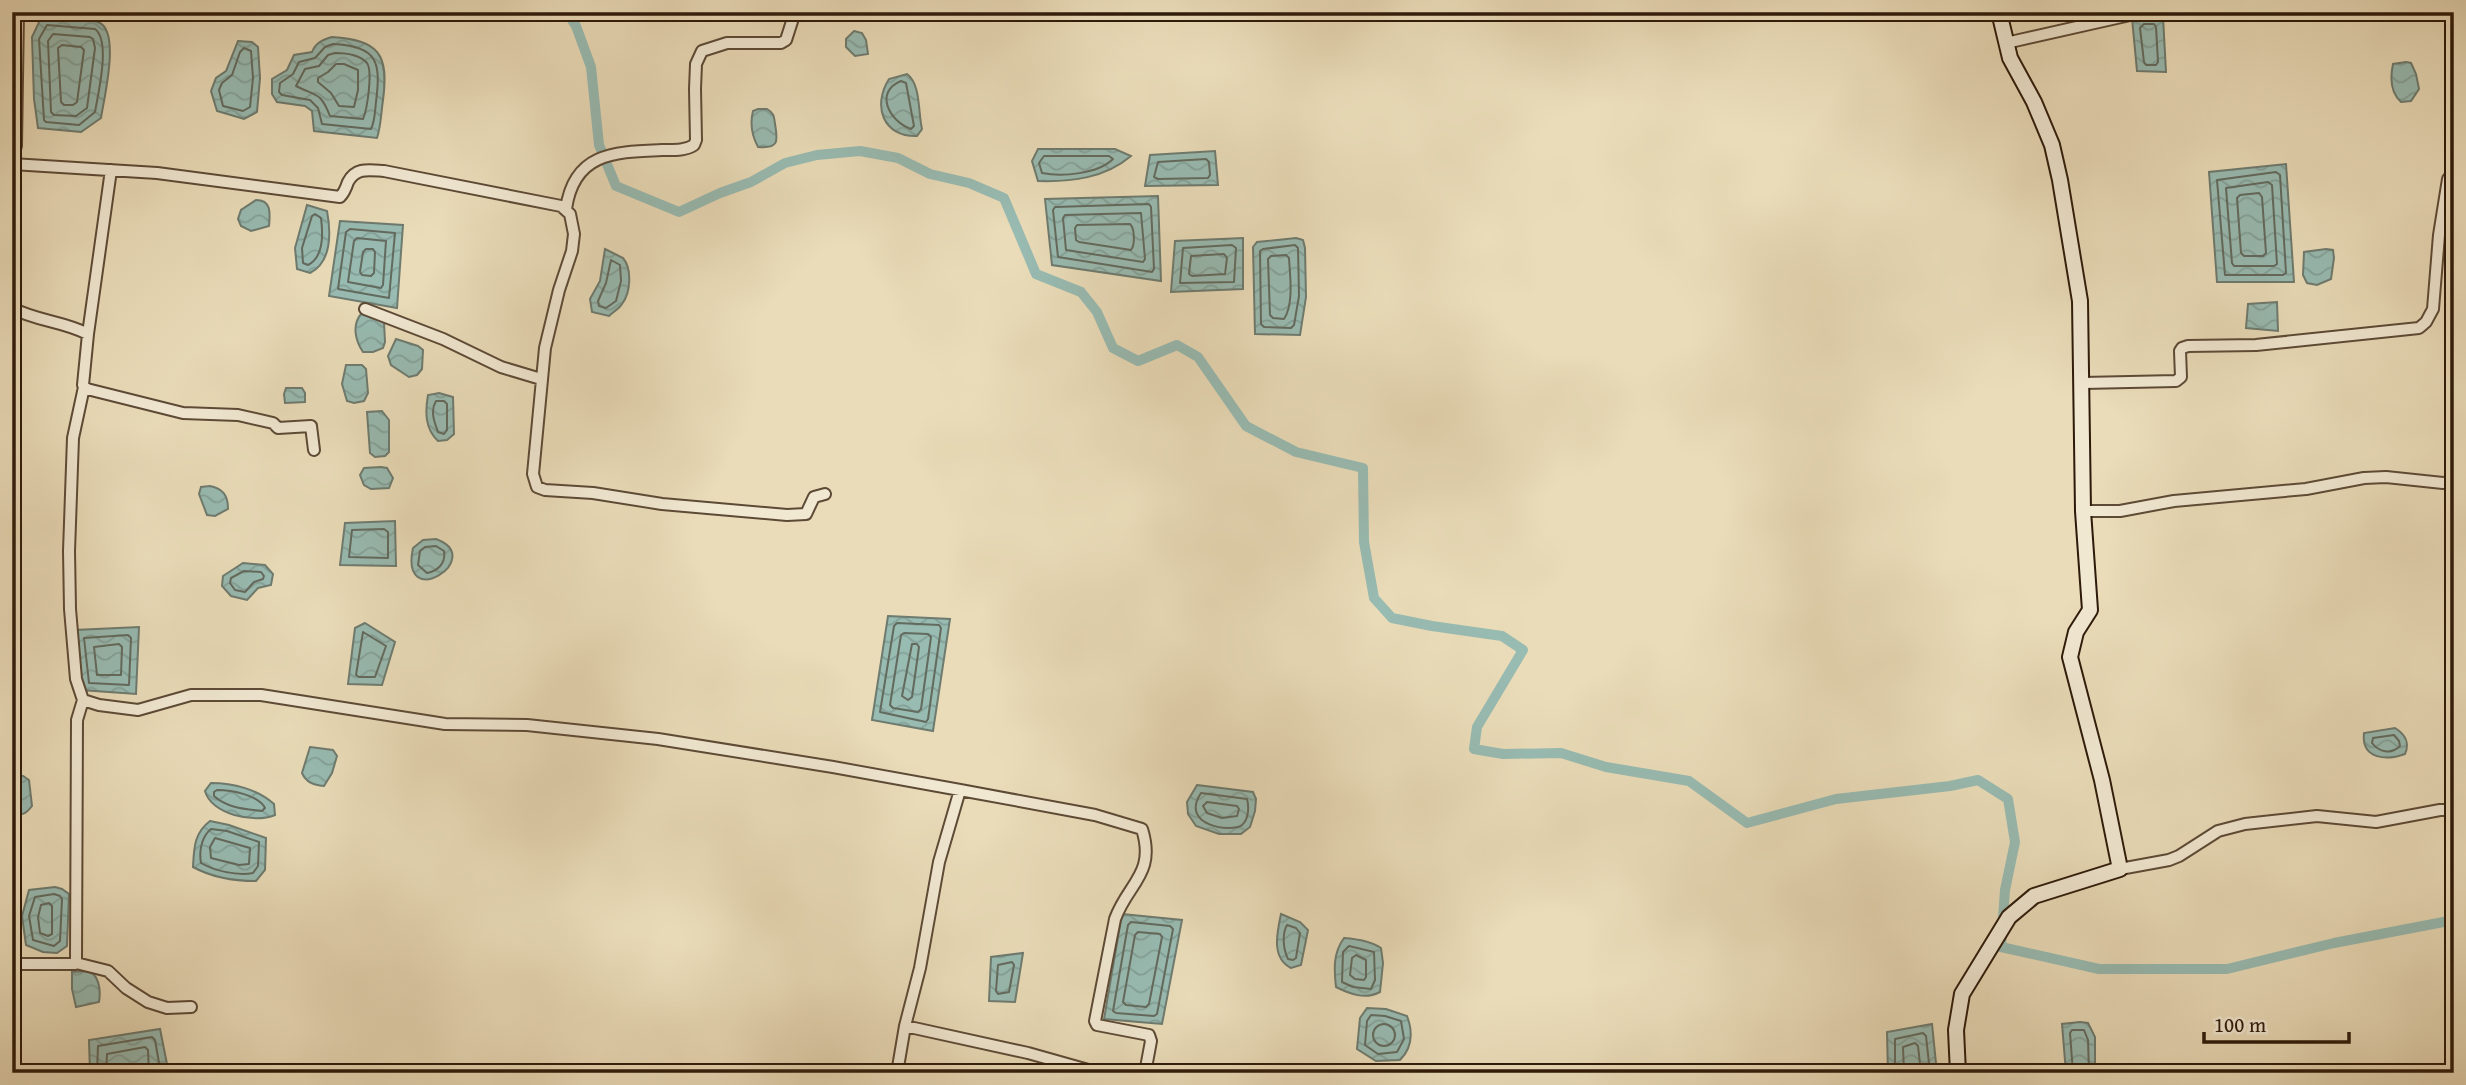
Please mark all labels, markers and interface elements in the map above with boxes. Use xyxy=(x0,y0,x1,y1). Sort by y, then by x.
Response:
scale bar xyxy=(2204,1001,2349,1045)
text: 100 m xyxy=(2214,1009,2266,1040)

